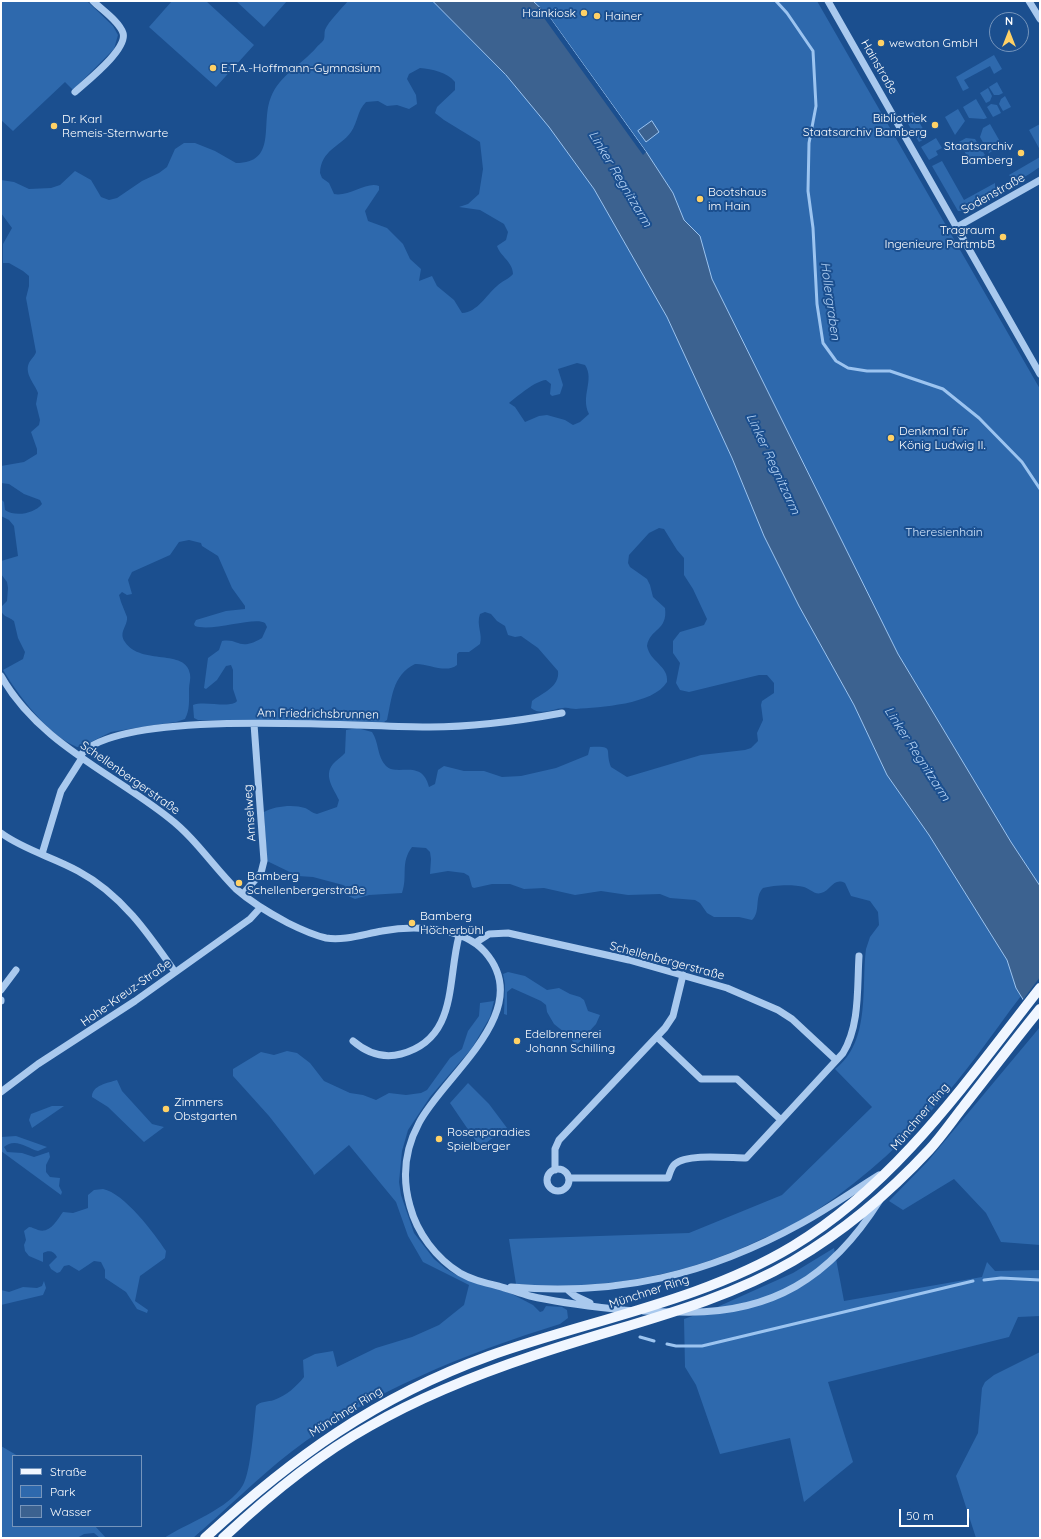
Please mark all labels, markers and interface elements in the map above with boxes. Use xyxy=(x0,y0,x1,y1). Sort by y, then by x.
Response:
place label: Hainkiosk xyxy=(522,6,576,20)
marker: Hainkiosk xyxy=(579,8,589,18)
place label: Hainer xyxy=(605,9,642,23)
marker: Hainer xyxy=(592,11,602,21)
north arrow xyxy=(989,12,1029,52)
text: N xyxy=(1005,14,1013,28)
place label: wewaton GmbH xyxy=(889,36,978,50)
street label: Hainstraße xyxy=(858,37,900,97)
marker: wewaton GmbH xyxy=(876,38,886,48)
place label: E.T.A.-Hoffmann-Gymnasium xyxy=(221,61,380,75)
marker: E.T.A.-Hoffmann-Gymnasium xyxy=(208,63,218,73)
place label: Bibliothek Staatsarchiv Bamberg xyxy=(803,111,927,139)
place label: Dr. Karl Remeis-Sternwarte xyxy=(62,112,168,140)
marker: Bibliothek Staatsarchiv Bamberg xyxy=(930,120,940,130)
marker: Dr. Karl Remeis-Sternwarte xyxy=(49,121,59,131)
water label: Linker Regnitzarm xyxy=(585,128,655,230)
place label: Staatsarchiv Bamberg xyxy=(944,139,1013,167)
marker: Staatsarchiv Bamberg xyxy=(1016,148,1026,158)
street label: Sodenstraße xyxy=(959,171,1027,217)
place label: Bootshaus im Hain xyxy=(708,185,767,213)
marker: Bootshaus im Hain xyxy=(695,194,705,204)
place label: Tragraum Ingenieure PartmbB xyxy=(884,223,995,251)
marker: Tragraum Ingenieure PartmbB xyxy=(998,232,1008,242)
water label: Hollergraben xyxy=(817,261,843,341)
water label: Linker Regnitzarm xyxy=(743,411,803,517)
place label: Denkmal für König Ludwig II. xyxy=(899,424,986,452)
marker: Denkmal für König Ludwig II. xyxy=(886,433,896,443)
park label: Theresienhain xyxy=(905,525,983,539)
water label: Linker Regnitzarm xyxy=(881,704,953,804)
street label: Am Friedrichsbrunnen xyxy=(257,706,379,722)
street label: Schellenbergerstraße xyxy=(77,738,183,818)
street label: Amselweg xyxy=(241,784,259,842)
place label: Bamberg Schellenbergerstraße xyxy=(247,869,365,897)
marker: Bamberg Schellenbergerstraße xyxy=(234,878,244,888)
place label: Bamberg Höcherbühl xyxy=(420,909,484,937)
marker: Bamberg Höcherbühl xyxy=(407,918,417,928)
street label: Schellenbergerstraße xyxy=(608,939,726,983)
street label: Hohe-Kreuz-Straße xyxy=(78,956,174,1030)
place label: Edelbrennerei Johann Schilling xyxy=(525,1027,615,1055)
marker: Edelbrennerei Johann Schilling xyxy=(512,1036,522,1046)
street label: Münchner Ring xyxy=(888,1080,952,1154)
place label: Zimmers Obstgarten xyxy=(174,1095,237,1123)
marker: Zimmers Obstgarten xyxy=(161,1104,171,1114)
place label: Rosenparadies Spielberger xyxy=(447,1125,530,1153)
marker: Rosenparadies Spielberger xyxy=(434,1134,444,1144)
street label: Münchner Ring xyxy=(607,1272,691,1312)
street label: Münchner Ring xyxy=(307,1384,385,1440)
legend xyxy=(12,1455,142,1527)
text: Straße xyxy=(50,1464,87,1479)
text: Park xyxy=(50,1484,75,1499)
scale bar xyxy=(901,1501,971,1527)
text: Wasser xyxy=(50,1504,91,1519)
text: 50 m xyxy=(906,1508,934,1523)

